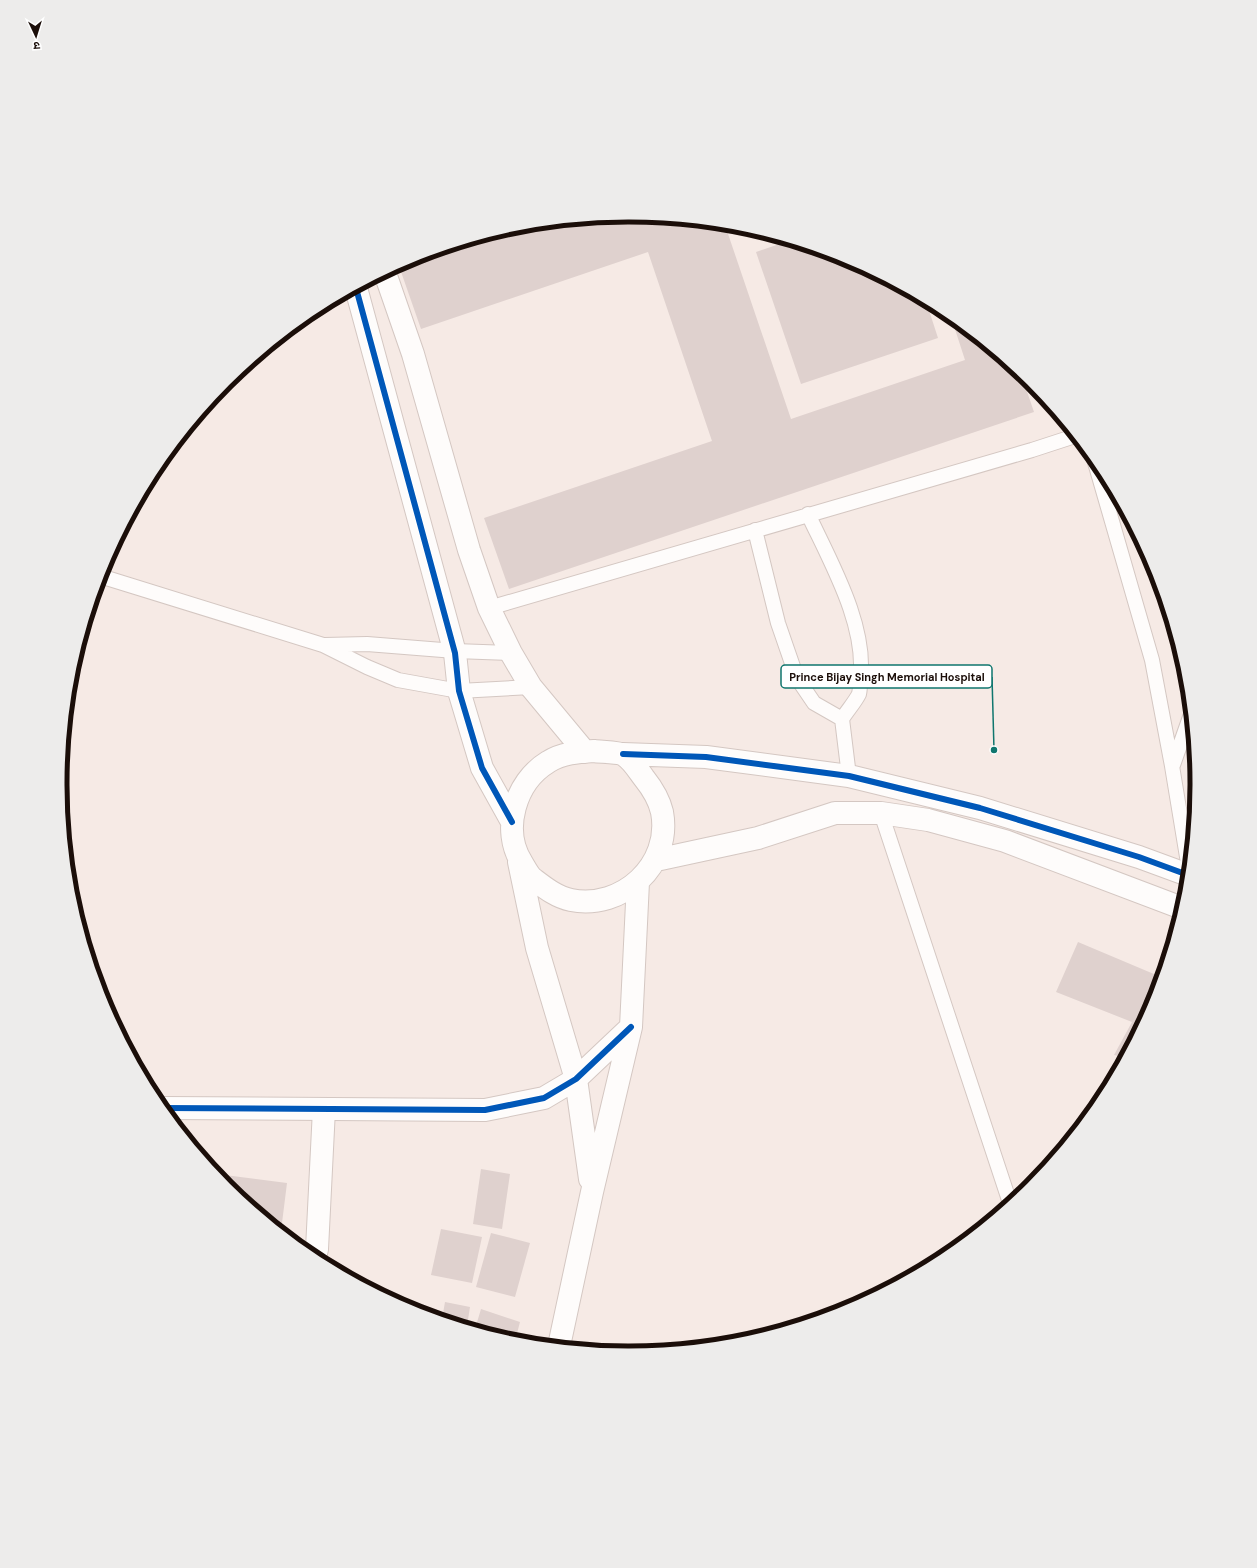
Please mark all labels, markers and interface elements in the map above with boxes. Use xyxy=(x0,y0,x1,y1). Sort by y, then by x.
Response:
north arrow xyxy=(16,16,56,56)
text: उ xyxy=(32,39,40,53)
callout: Prince Bijay Singh Memorial Hospital xyxy=(781,665,992,688)
text: Prince Bijay Singh Memorial Hospital xyxy=(789,670,985,684)

